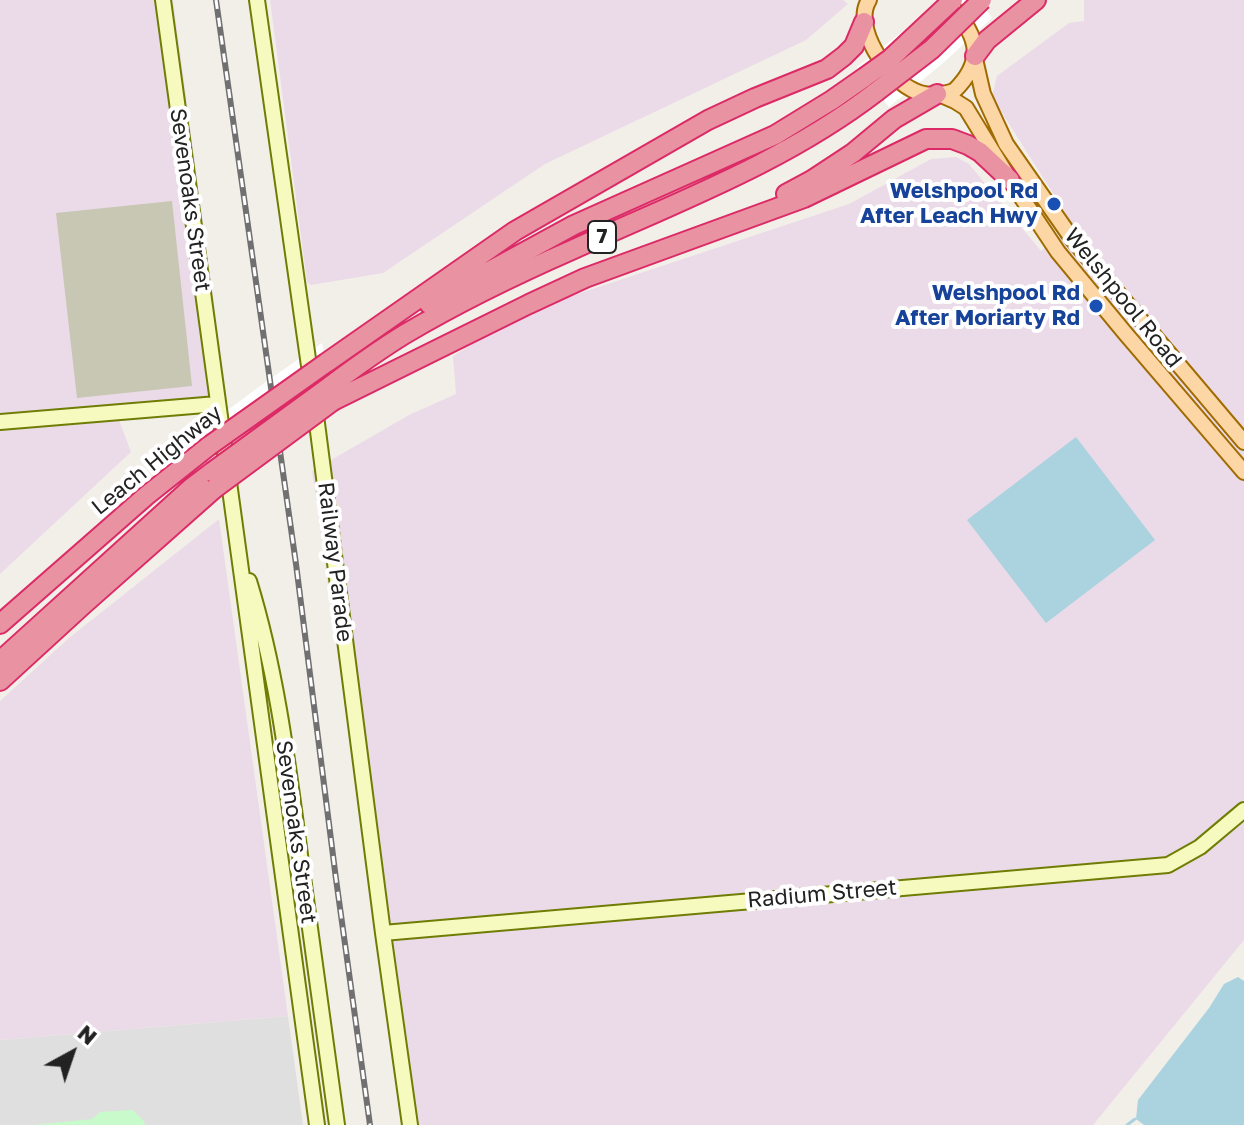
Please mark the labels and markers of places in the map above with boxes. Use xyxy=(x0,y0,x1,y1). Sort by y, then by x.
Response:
place label: Welshpool Rd After Leach Hwy xyxy=(860,178,1038,230)
marker: Welshpool Rd After Leach Hwy xyxy=(1045,195,1063,213)
place label: Welshpool Rd After Moriarty Rd xyxy=(895,280,1080,332)
marker: Welshpool Rd After Moriarty Rd xyxy=(1087,297,1105,315)

